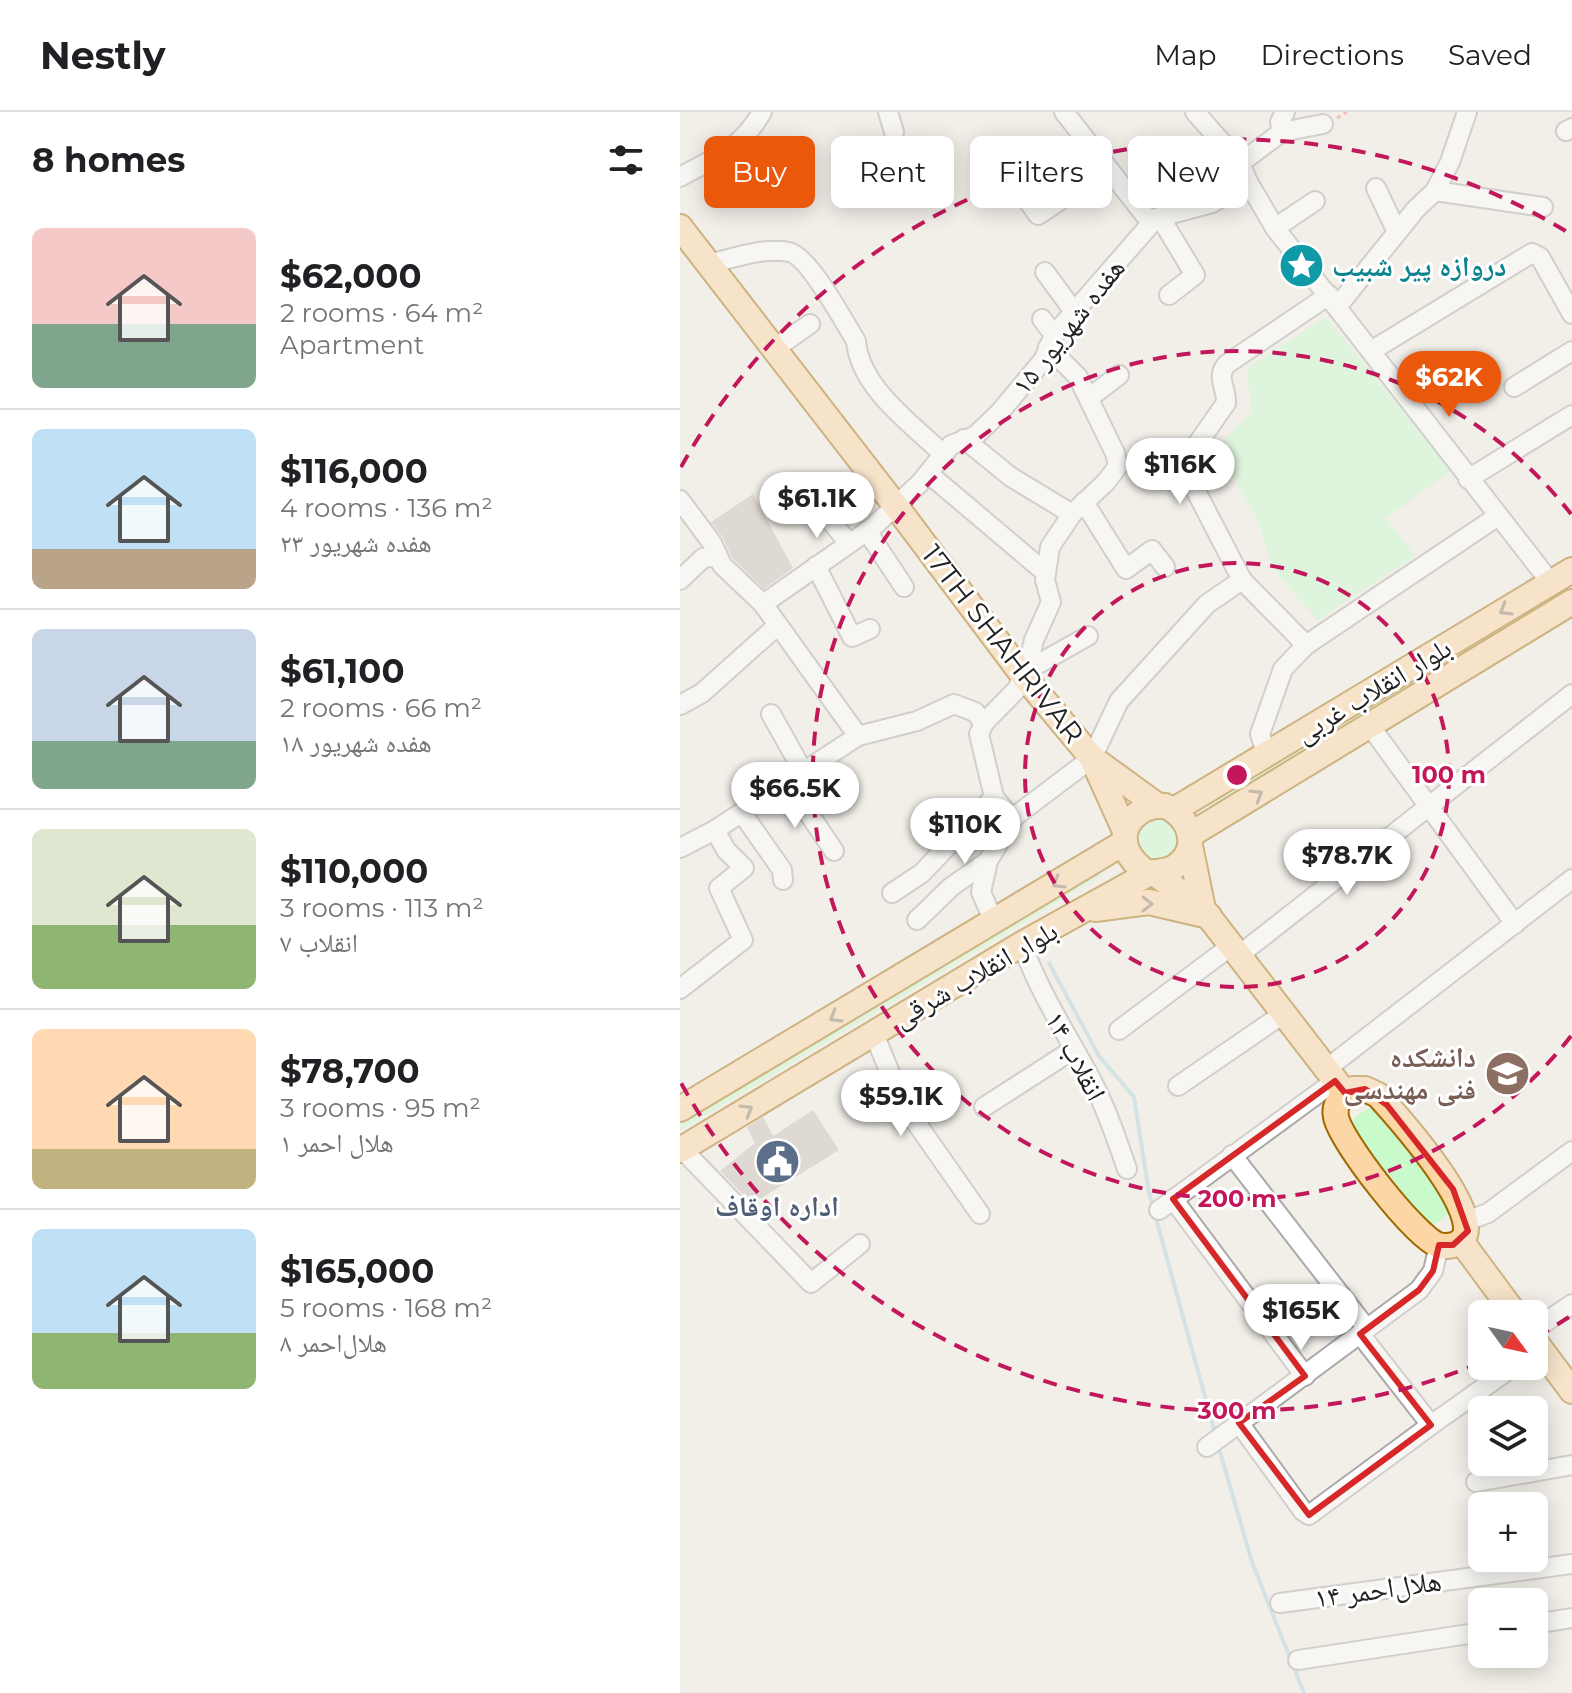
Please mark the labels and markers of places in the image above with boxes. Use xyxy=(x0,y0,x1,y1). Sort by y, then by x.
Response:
place icon: دروازه پیر شبیب xyxy=(1277,242,1325,290)
place label: دروازه پیر شبیب xyxy=(1332,249,1506,283)
pin: $62K xyxy=(1402,351,1496,419)
pin: $116K xyxy=(1124,438,1236,506)
pin: $61.1K xyxy=(752,472,882,540)
centre of rings xyxy=(1223,761,1251,789)
pin: $66.5K xyxy=(730,762,860,830)
pin: $110K xyxy=(909,798,1021,866)
pin: $78.7K xyxy=(1282,829,1412,897)
place label: دانشکده فنی مهندسی xyxy=(1344,1040,1476,1107)
school or university icon: دانشکده فنی مهندسی xyxy=(1483,1049,1531,1097)
pin: $59.1K xyxy=(836,1070,966,1138)
public building icon: اداره اوقاف xyxy=(753,1137,801,1185)
place label: اداره اوقاف xyxy=(715,1189,839,1223)
pin: $165K xyxy=(1245,1284,1357,1352)

